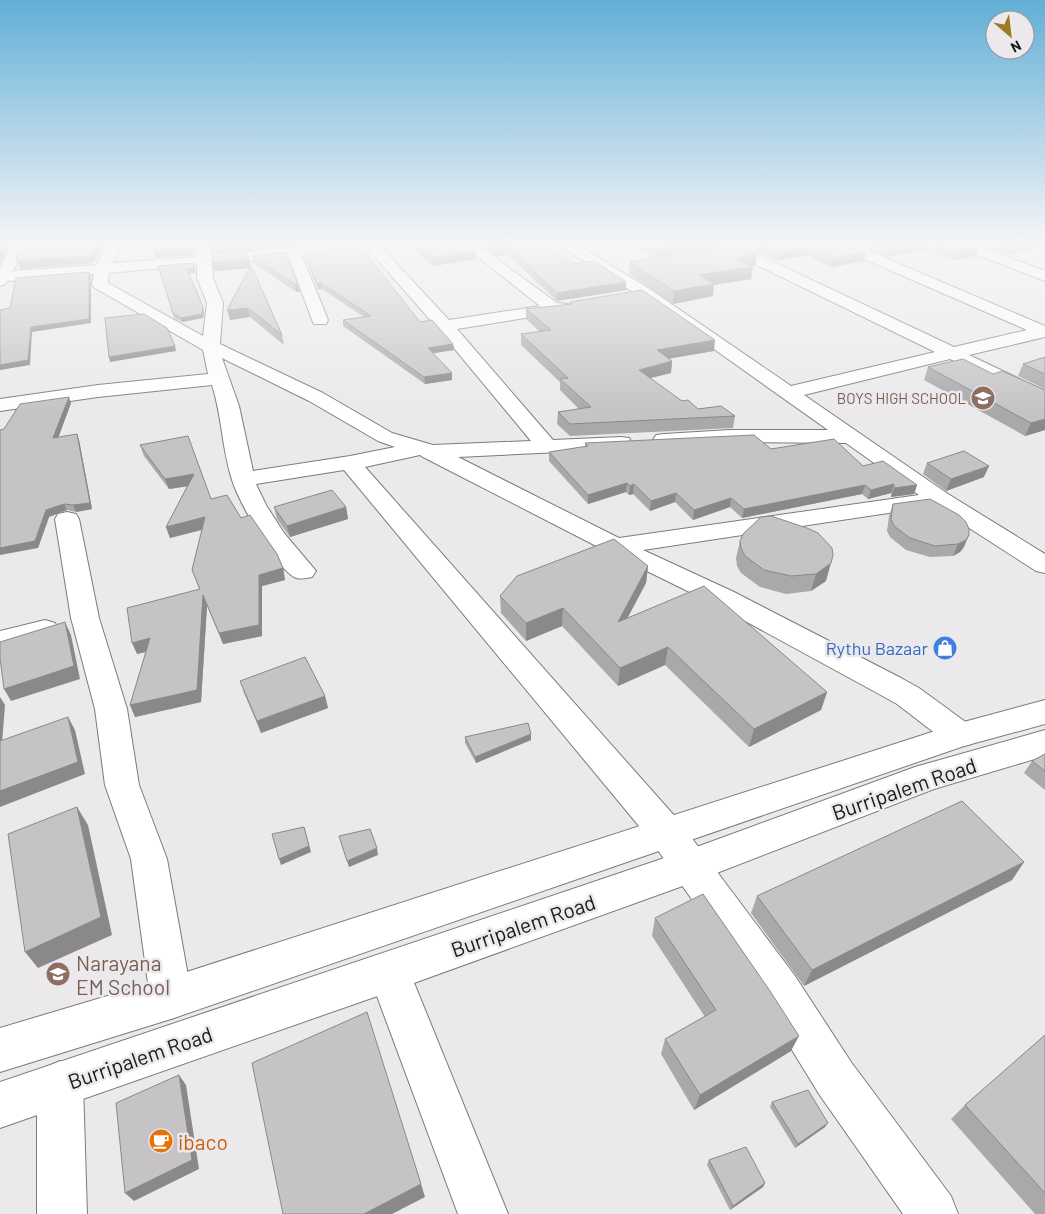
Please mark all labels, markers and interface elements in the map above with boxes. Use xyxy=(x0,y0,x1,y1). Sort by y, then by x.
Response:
north arrow xyxy=(985,10,1035,60)
text: N xyxy=(1008,37,1024,57)
school or university icon: BOYS HIGH SCHOOL xyxy=(970,385,996,411)
place label: BOYS HIGH SCHOOL xyxy=(837,389,966,407)
shop icon: Rythu Bazaar xyxy=(932,635,958,661)
place label: Rythu Bazaar xyxy=(826,637,928,659)
street label: Burripalem Road xyxy=(828,752,980,824)
street label: Burripalem Road xyxy=(447,889,599,961)
place label: Narayana EM School xyxy=(76,950,170,999)
school or university icon: Narayana EM School xyxy=(45,961,71,987)
street label: Burripalem Road xyxy=(64,1021,216,1093)
cafe icon: ibaco xyxy=(148,1128,174,1154)
place label: ibaco xyxy=(178,1129,228,1154)

